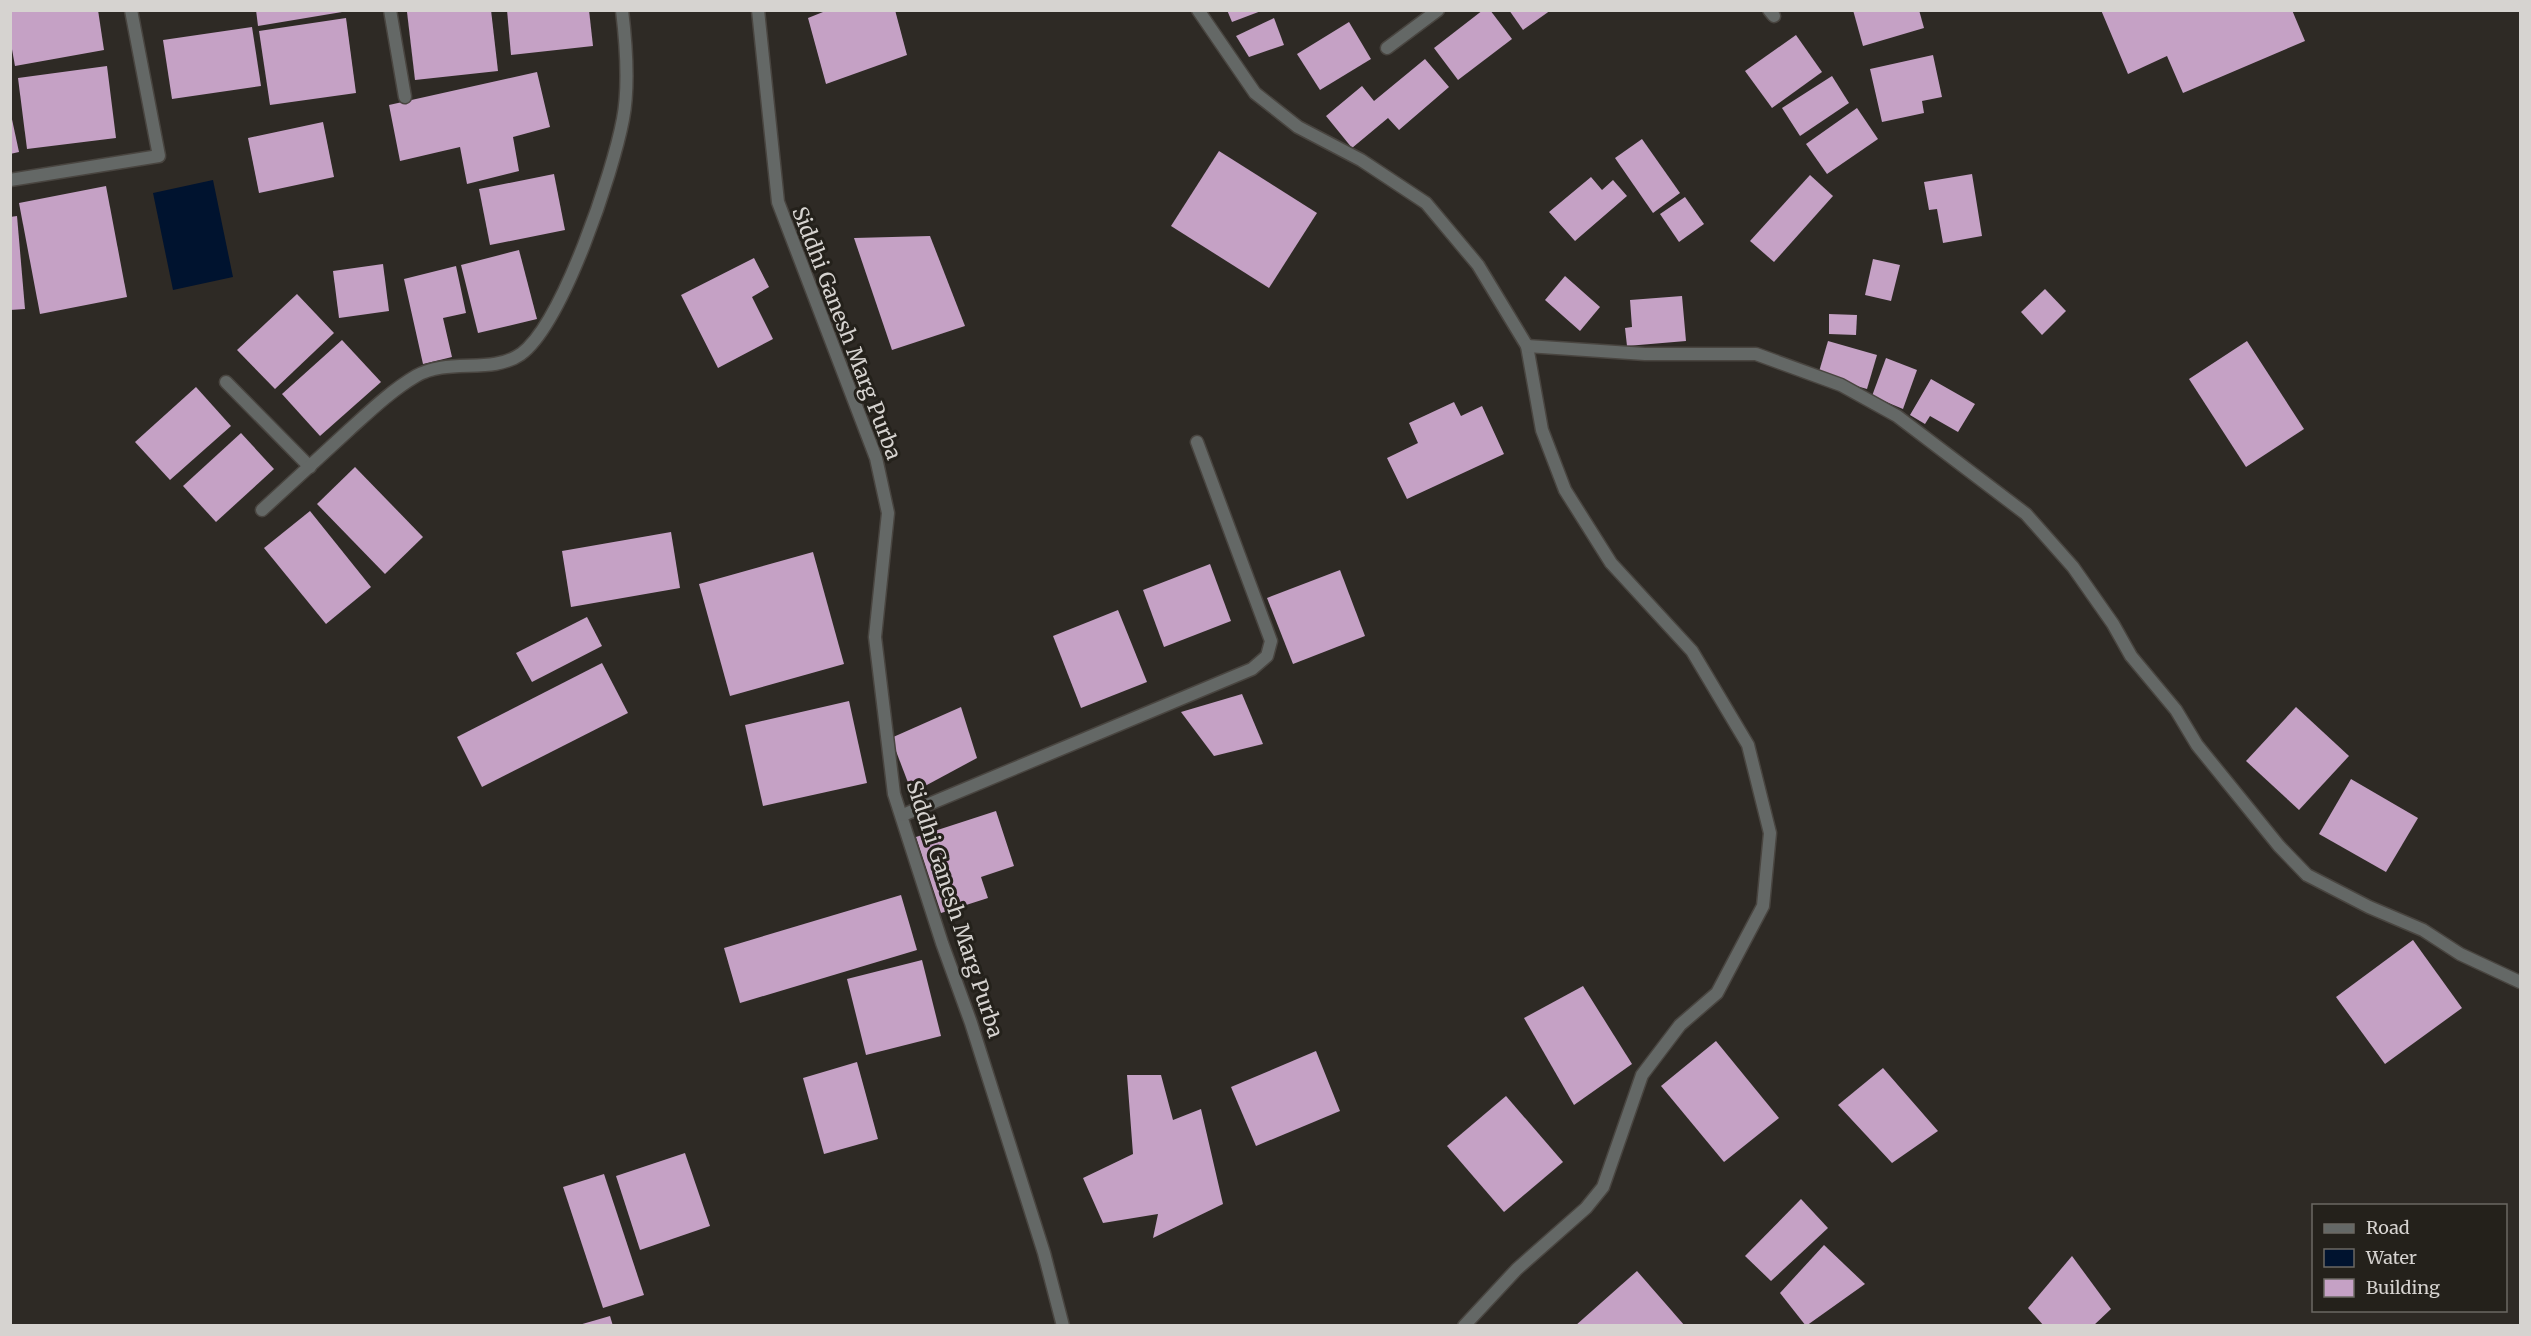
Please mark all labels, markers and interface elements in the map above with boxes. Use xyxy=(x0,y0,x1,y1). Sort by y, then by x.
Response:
street label: Siddhi Ganesh Marg Purba xyxy=(786,203,908,463)
street label: Siddhi Ganesh Marg Purba xyxy=(901,777,1009,1041)
legend xyxy=(2312,1204,2507,1312)
text: Road xyxy=(2366,1216,2410,1239)
text: Water xyxy=(2365,1246,2417,1269)
text: Building xyxy=(2366,1276,2440,1299)

